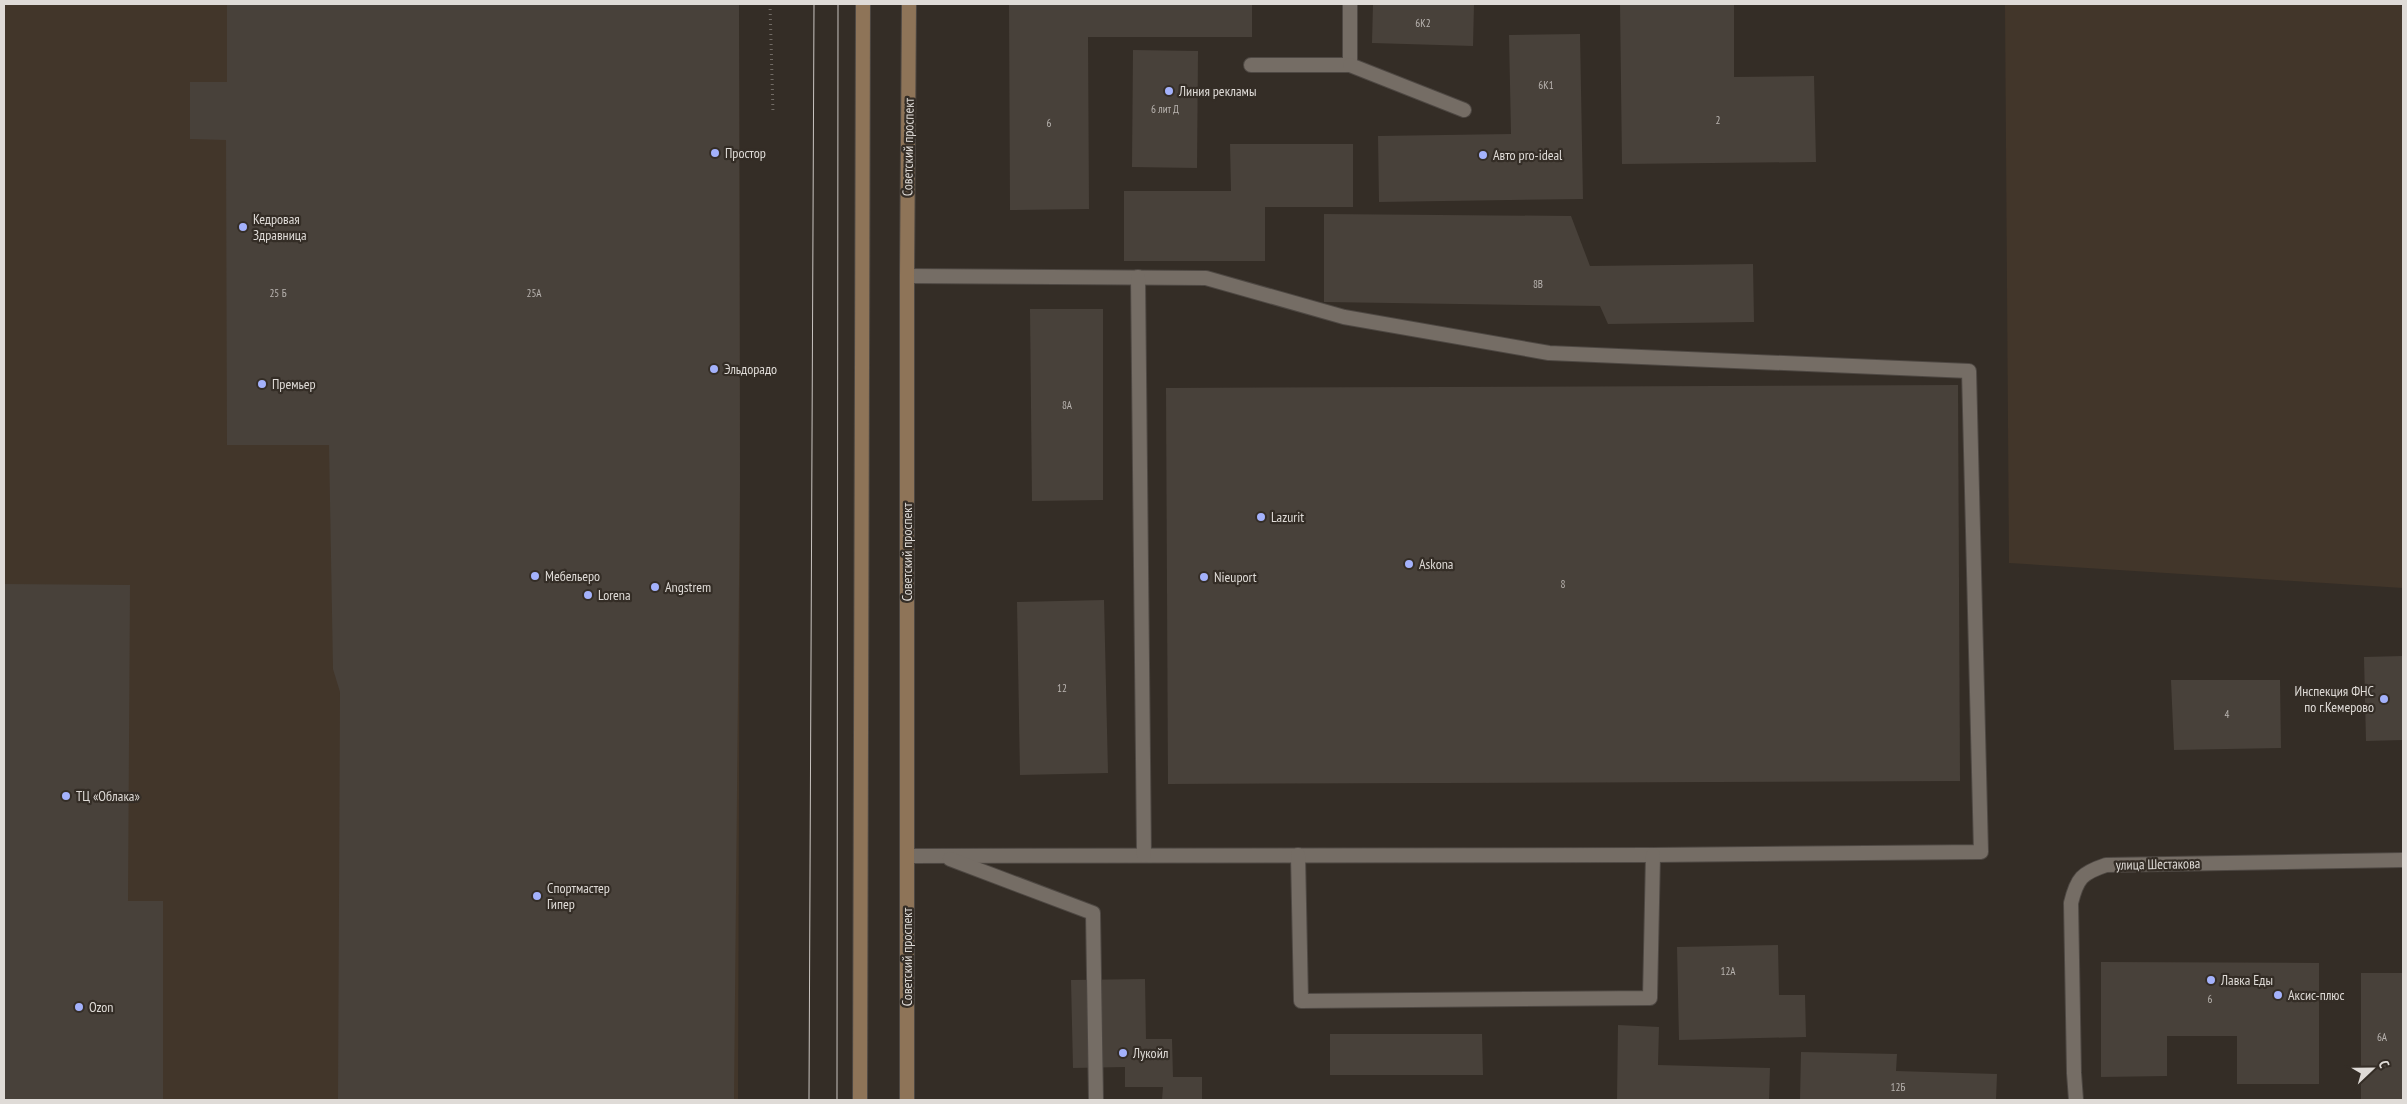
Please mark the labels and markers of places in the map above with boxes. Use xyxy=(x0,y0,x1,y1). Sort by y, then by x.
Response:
place label: Линия рекламы xyxy=(1178,82,1256,100)
marker: Линия рекламы xyxy=(1163,85,1175,97)
place label: Простор xyxy=(725,144,766,162)
place label: Авто pro-ideal xyxy=(1493,146,1563,164)
marker: Простор xyxy=(709,147,721,159)
marker: Авто pro-ideal xyxy=(1477,149,1489,161)
place label: Кедровая Здравница xyxy=(253,210,307,244)
marker: Кедровая Здравница xyxy=(237,221,249,233)
place label: Эльдорадо xyxy=(724,360,777,378)
marker: Эльдорадо xyxy=(708,363,720,375)
place label: Премьер xyxy=(272,375,316,393)
marker: Премьер xyxy=(256,378,268,390)
place label: Lazurit xyxy=(1271,508,1304,526)
marker: Lazurit xyxy=(1255,511,1267,523)
place label: Askona xyxy=(1419,555,1453,573)
marker: Askona xyxy=(1403,558,1415,570)
place label: Мебельеро xyxy=(545,567,600,585)
place label: Nieuport xyxy=(1214,568,1257,586)
marker: Мебельеро xyxy=(529,570,541,582)
marker: Nieuport xyxy=(1198,571,1210,583)
place label: Angstrem xyxy=(665,578,711,596)
marker: Angstrem xyxy=(649,581,661,593)
place label: Lorena xyxy=(598,586,631,604)
marker: Lorena xyxy=(582,589,594,601)
place label: Инспекция ФНС по г.Кемерово xyxy=(2295,682,2375,716)
marker: Инспекция ФНС по г.Кемерово xyxy=(2378,693,2390,705)
place label: ТЦ «Облака» xyxy=(76,787,140,805)
marker: ТЦ «Облака» xyxy=(60,790,72,802)
place label: Спортмастер Гипер xyxy=(547,879,610,913)
marker: Спортмастер Гипер xyxy=(531,890,543,902)
place label: Лавка Еды xyxy=(2220,971,2273,989)
marker: Лавка Еды xyxy=(2205,974,2217,986)
place label: Аксис-плюс xyxy=(2288,986,2344,1004)
marker: Аксис-плюс xyxy=(2272,989,2284,1001)
place label: Ozon xyxy=(89,998,114,1016)
marker: Ozon xyxy=(73,1001,85,1013)
place label: Лукойл xyxy=(1132,1044,1169,1062)
marker: Лукойл xyxy=(1117,1047,1129,1059)

